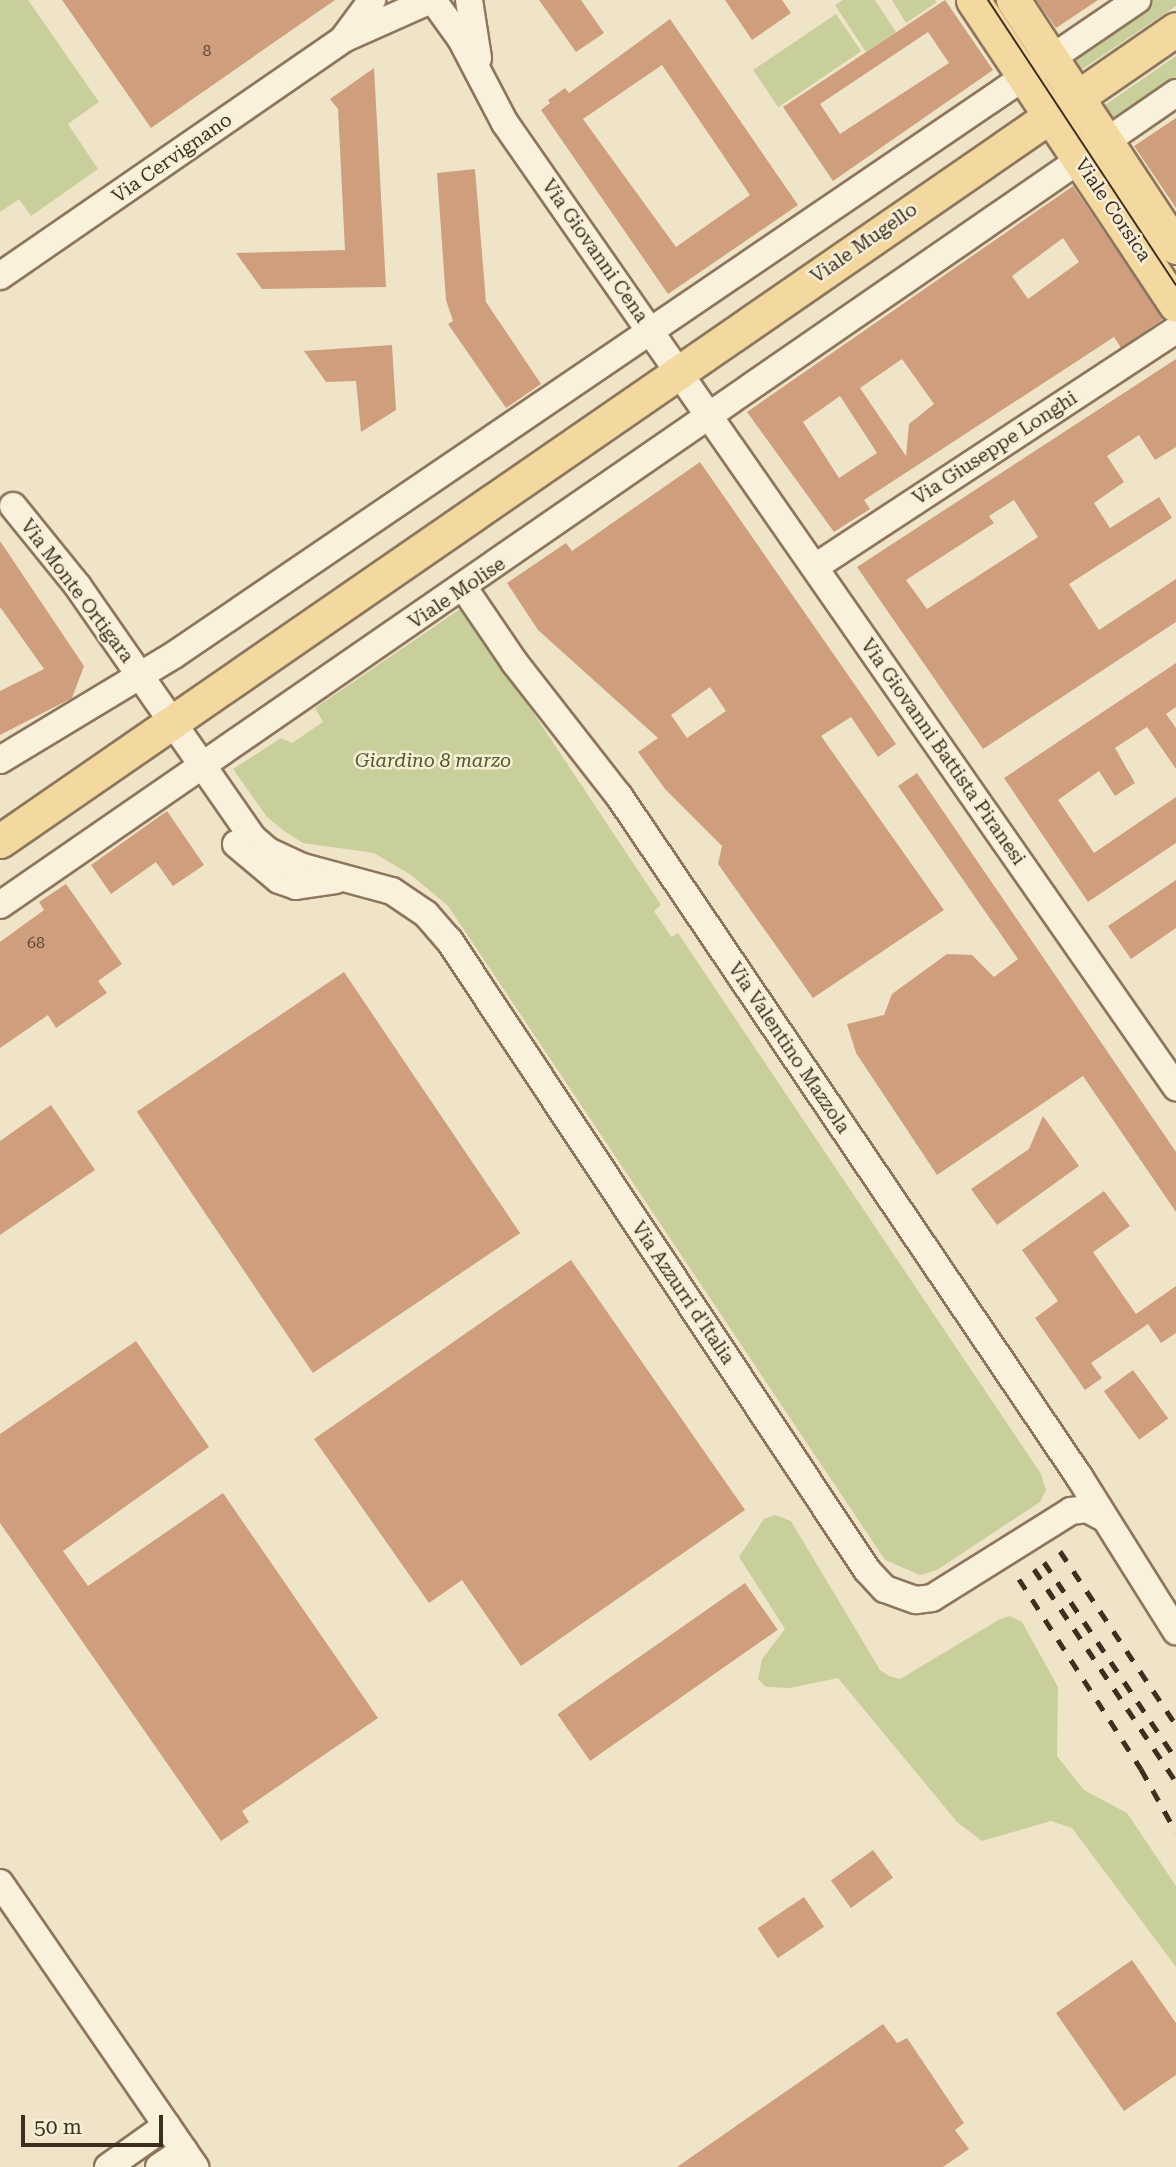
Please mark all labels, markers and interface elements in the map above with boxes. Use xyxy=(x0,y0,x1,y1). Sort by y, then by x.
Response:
house number: 8 xyxy=(203,41,211,61)
street label: Via Cervignano xyxy=(108,108,236,208)
street label: Viale Corsica xyxy=(1070,154,1156,266)
street label: Via Giovanni Cena xyxy=(537,175,653,327)
street label: Viale Mugello xyxy=(806,198,922,288)
street label: Via Giuseppe Longhi xyxy=(909,386,1081,510)
street label: Via Monte Ortigara xyxy=(16,515,138,667)
street label: Viale Molise xyxy=(404,552,510,634)
street label: Via Giovanni Battista Piranesi xyxy=(856,634,1030,870)
park label: Giardino 8 marzo xyxy=(355,750,511,772)
house number: 68 xyxy=(27,933,45,953)
street label: Via Valentino Mazzola xyxy=(723,958,855,1138)
street label: Via Azzurri d'Italia xyxy=(627,1217,739,1369)
scale bar xyxy=(24,2100,166,2144)
text: 50 m xyxy=(34,2115,82,2139)

